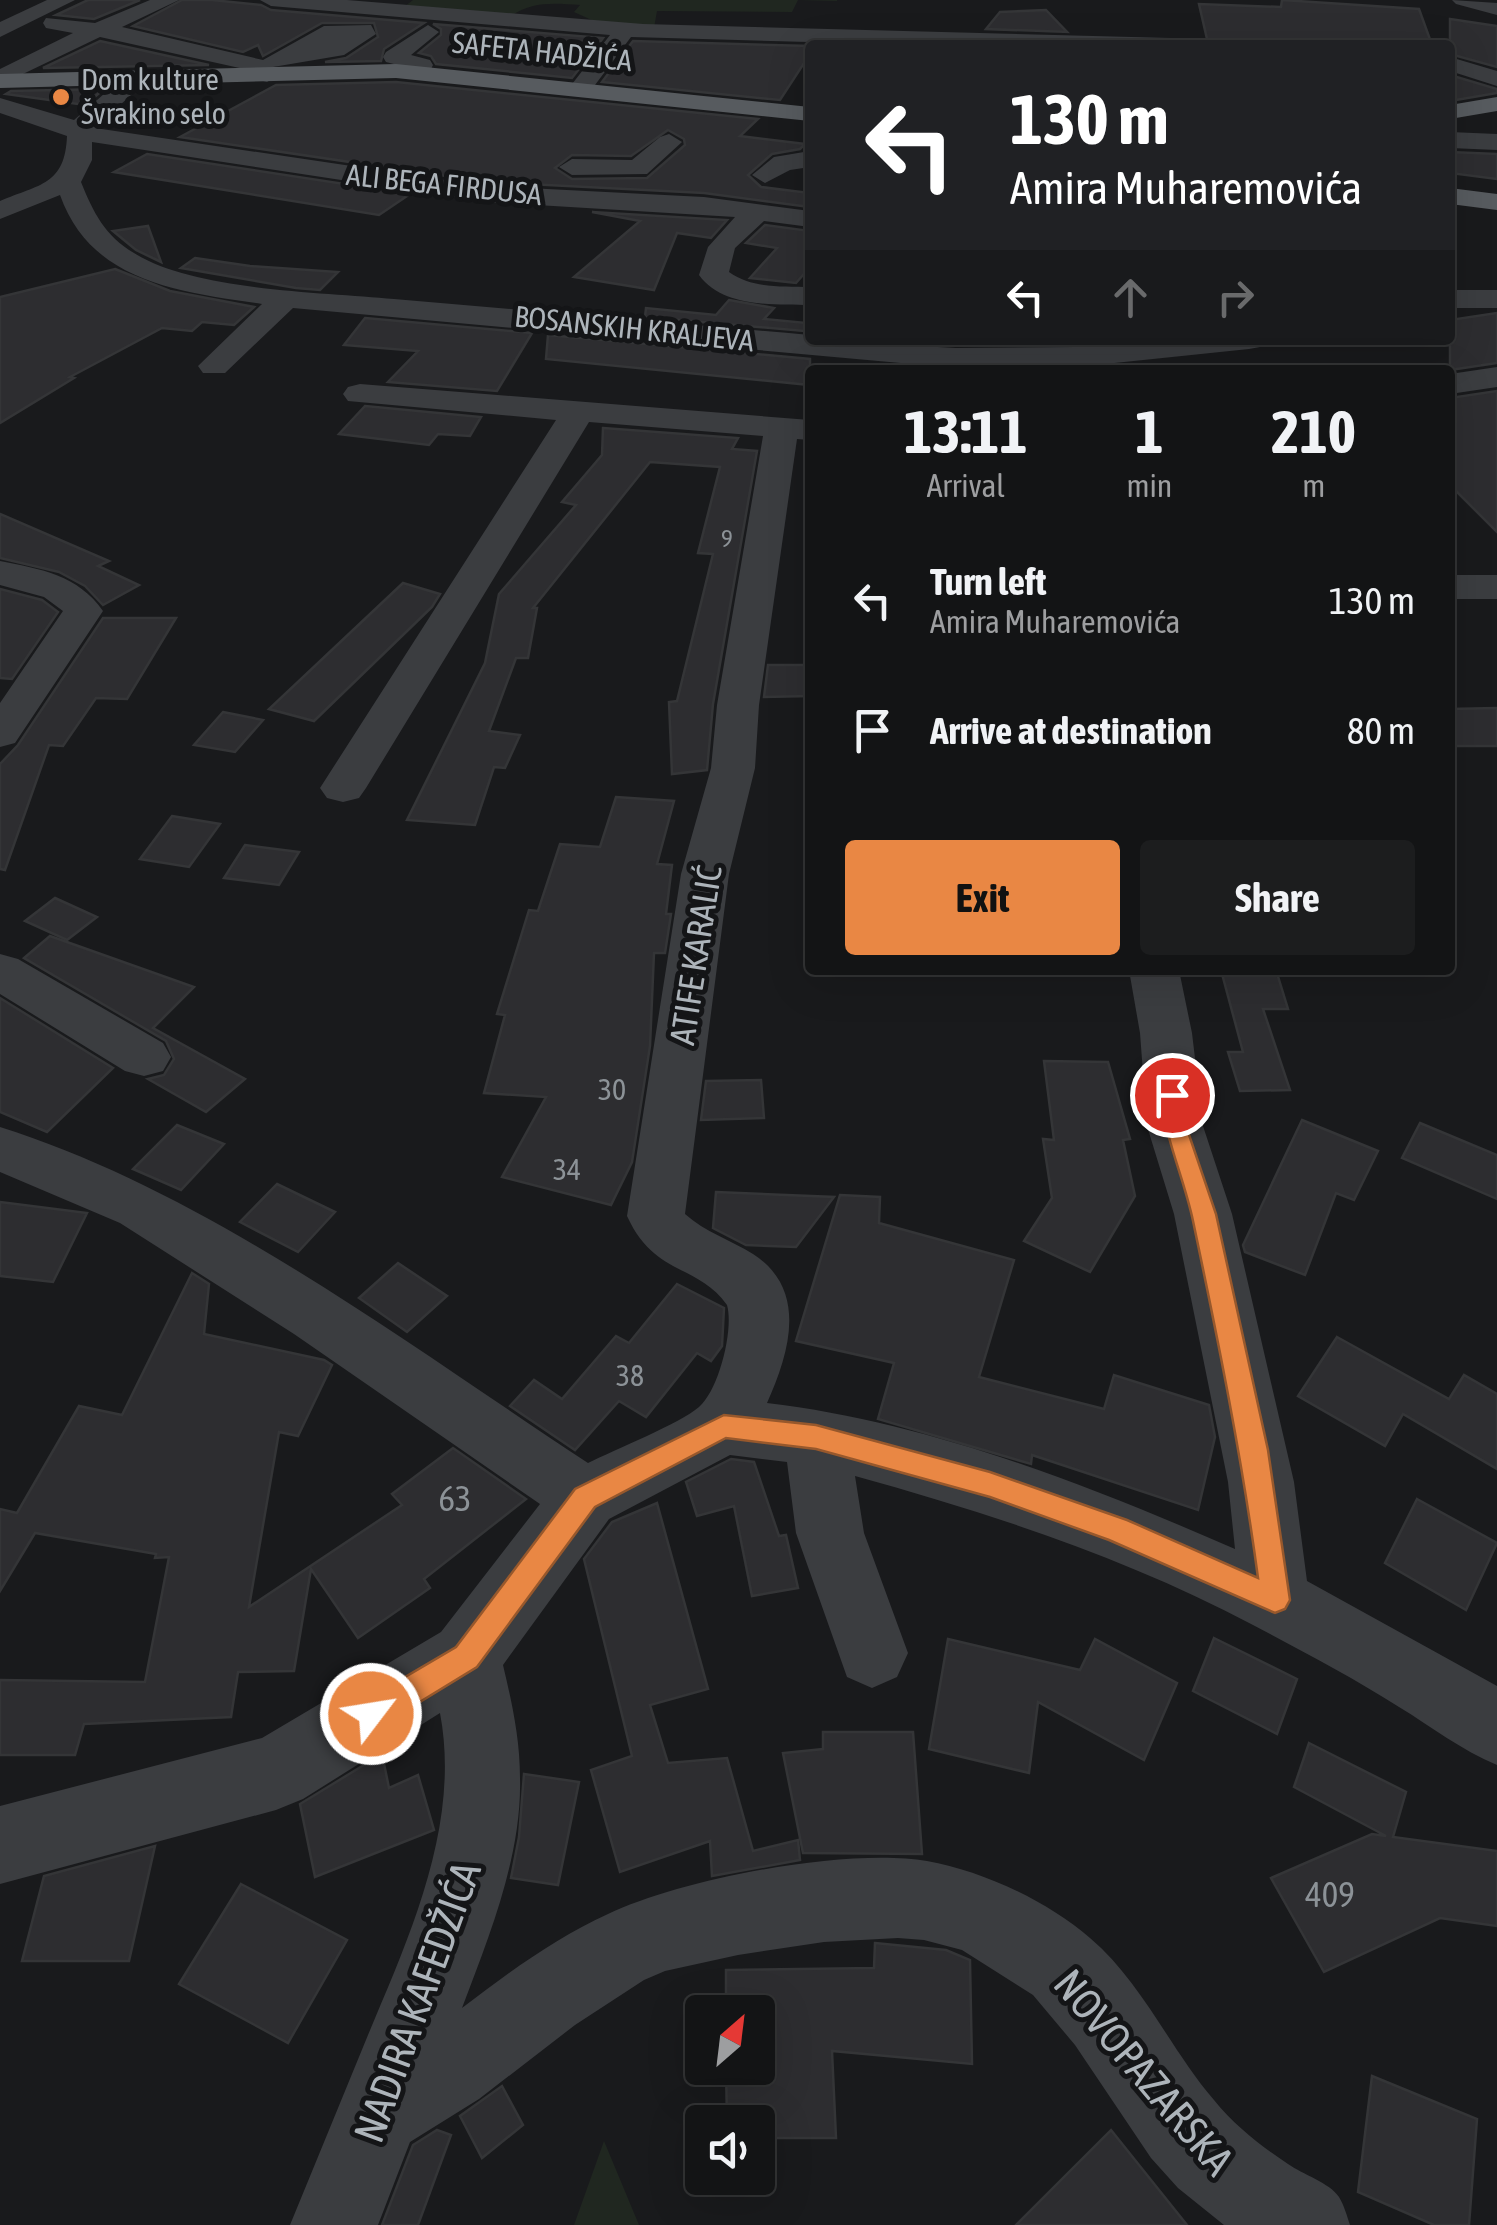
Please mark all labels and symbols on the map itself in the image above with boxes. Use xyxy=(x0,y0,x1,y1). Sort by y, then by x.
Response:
street label: SAFETA HADŽIĆA xyxy=(451,25,634,77)
place label: Dom kulture Švrakino selo xyxy=(81,62,226,130)
marker: Dom kulture Švrakino selo xyxy=(50,86,72,108)
street label: ALI BEGA FIRDUSA xyxy=(345,157,544,211)
street label: BOSANSKIH KRALJEVA xyxy=(513,299,756,358)
house number: 9 xyxy=(721,524,733,552)
street label: ATIFE KARALIĆ xyxy=(661,862,729,1047)
pin xyxy=(1130,1053,1215,1138)
house number: 30 xyxy=(598,1072,626,1106)
house number: 34 xyxy=(553,1152,581,1186)
house number: 38 xyxy=(616,1358,644,1392)
house number: 63 xyxy=(439,1478,471,1518)
position arrow xyxy=(319,1662,423,1766)
street label: NADIRA KAFEDŽIĆA xyxy=(344,1855,490,2149)
house number: 409 xyxy=(1305,1874,1355,1914)
street label: NOVOPAZARSKA xyxy=(1045,1960,1244,2184)
north arrow xyxy=(685,1995,775,2085)

